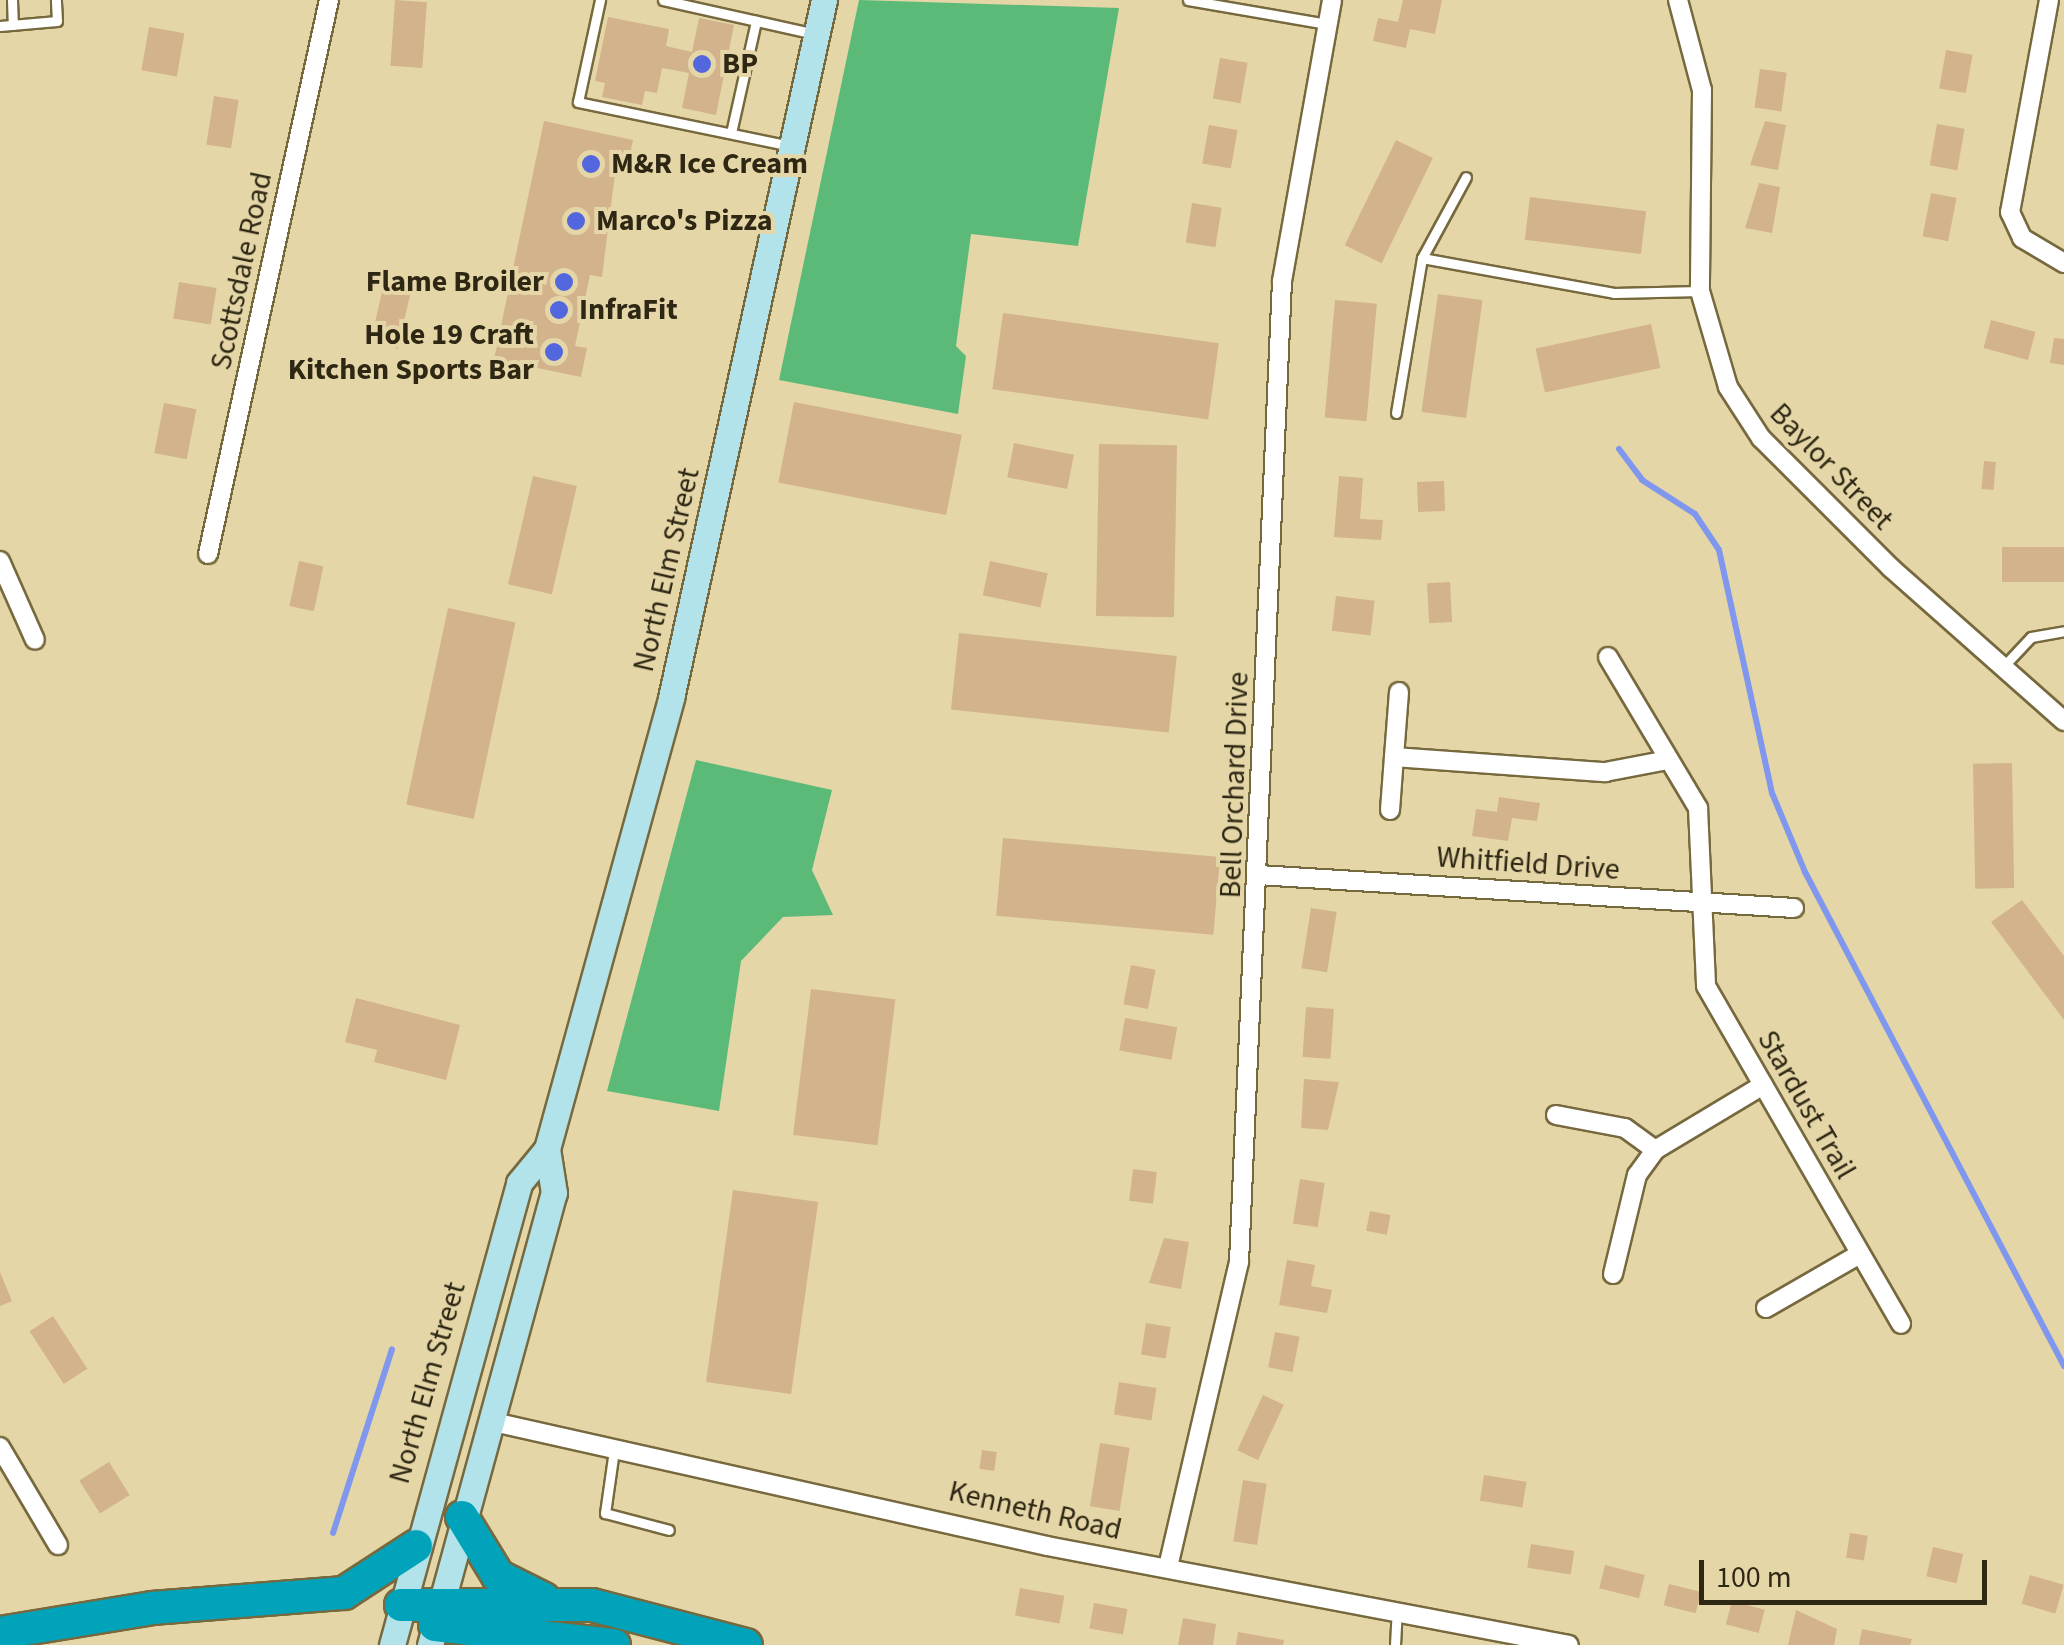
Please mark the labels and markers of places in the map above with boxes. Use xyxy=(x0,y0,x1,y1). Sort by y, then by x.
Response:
place label: BP xyxy=(722,46,758,82)
marker: BP xyxy=(691,53,713,75)
place label: M&R Ice Cream xyxy=(611,146,808,182)
marker: M&R Ice Cream xyxy=(580,153,602,175)
place label: Marco's Pizza xyxy=(596,203,773,239)
marker: Marco's Pizza xyxy=(565,210,587,232)
place label: Flame Broiler xyxy=(366,264,544,300)
marker: Flame Broiler xyxy=(553,271,575,293)
place label: InfraFit xyxy=(579,292,678,328)
marker: InfraFit xyxy=(548,299,570,321)
place label: Hole 19 Craft Kitchen Sports Bar xyxy=(288,317,534,388)
marker: Hole 19 Craft Kitchen Sports Bar xyxy=(543,341,565,363)

